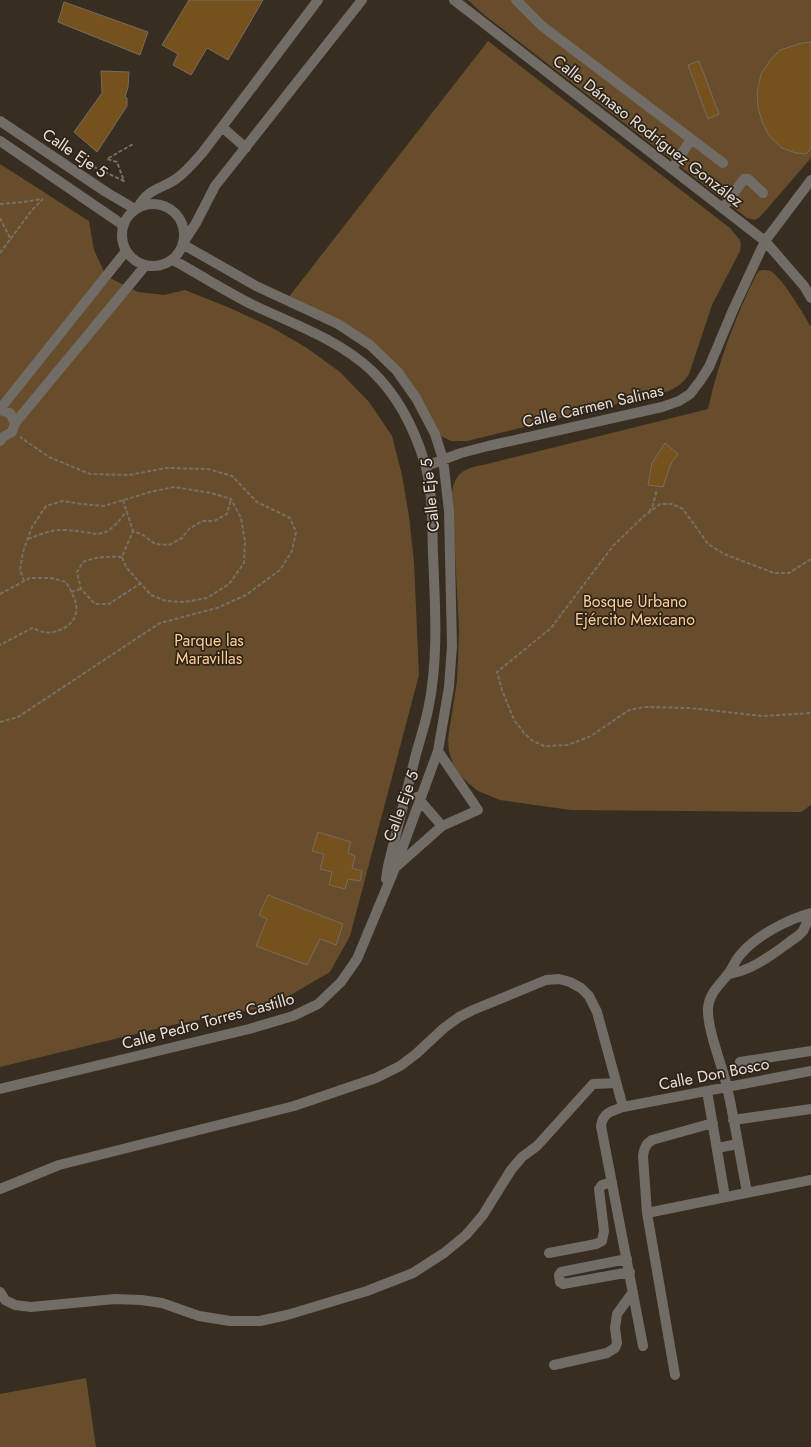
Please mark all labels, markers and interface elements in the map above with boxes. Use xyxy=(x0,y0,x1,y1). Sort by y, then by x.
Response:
street label: Calle Dámaso Rodríguez González xyxy=(548,49,748,213)
street label: Calle Eje 5 xyxy=(38,123,112,183)
street label: Calle Carmen Salinas xyxy=(520,379,666,433)
street label: Calle Eje 5 xyxy=(415,457,445,533)
park label: Bosque Urbano Ejército Mexicano xyxy=(575,590,695,631)
park label: Parque las Maravillas xyxy=(174,629,244,670)
street label: Calle Eje 5 xyxy=(378,767,424,845)
street label: Calle Pedro Torres Castillo xyxy=(119,987,297,1055)
street label: Calle Don Bosco xyxy=(657,1052,772,1096)

